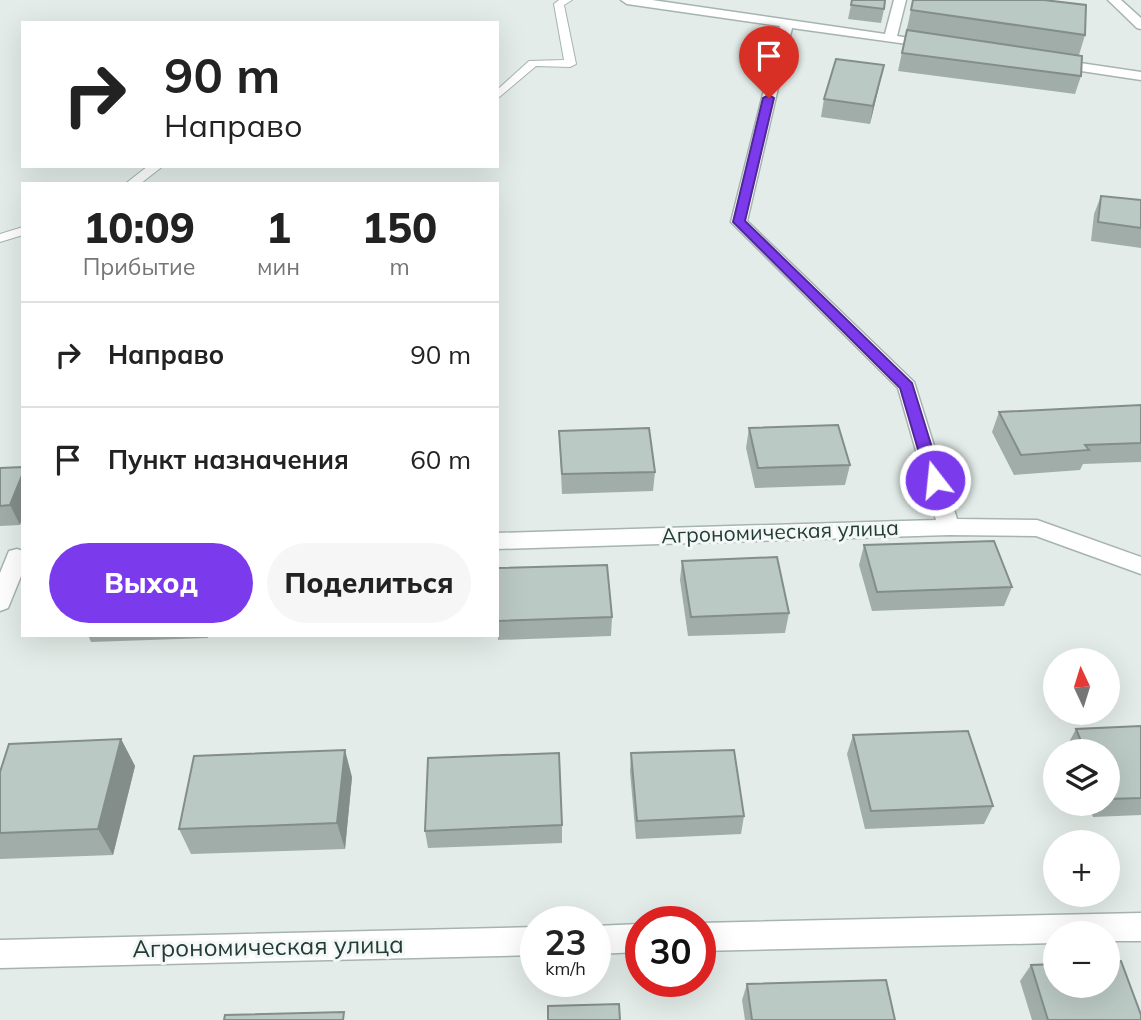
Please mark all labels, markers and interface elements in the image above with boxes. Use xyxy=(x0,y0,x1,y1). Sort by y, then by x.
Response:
pin xyxy=(739,26,799,98)
icon: arrive xyxy=(750,37,788,75)
text: 90 m xyxy=(164,44,280,105)
icon: right xyxy=(49,49,140,140)
text: Направо xyxy=(164,105,303,145)
text: 10:09 xyxy=(83,201,195,254)
text: 1 xyxy=(266,201,291,254)
text: 150 xyxy=(362,201,437,254)
text: Прибытие xyxy=(83,252,195,281)
text: мин xyxy=(257,252,300,281)
text: m xyxy=(389,252,410,281)
icon: right xyxy=(49,336,87,374)
text: Направо xyxy=(108,338,224,371)
text: 90 m xyxy=(410,338,471,371)
icon: arrive xyxy=(49,441,87,479)
text: Пункт назначения xyxy=(108,443,349,476)
text: 60 m xyxy=(410,443,471,476)
position arrow xyxy=(898,443,972,517)
street label: Агрономическая улица xyxy=(661,514,899,548)
button: Выход xyxy=(49,543,253,623)
button: Поделиться xyxy=(267,543,471,623)
north arrow xyxy=(1043,648,1120,724)
map controls xyxy=(1043,648,1120,998)
button: layers xyxy=(1043,739,1120,816)
button: + xyxy=(1043,830,1120,907)
speed limit sign: 30 xyxy=(625,906,716,997)
text: 23 xyxy=(544,920,587,964)
button: − xyxy=(1043,921,1120,998)
street label: Агрономическая улица xyxy=(132,929,404,963)
text: km/h xyxy=(545,957,586,980)

